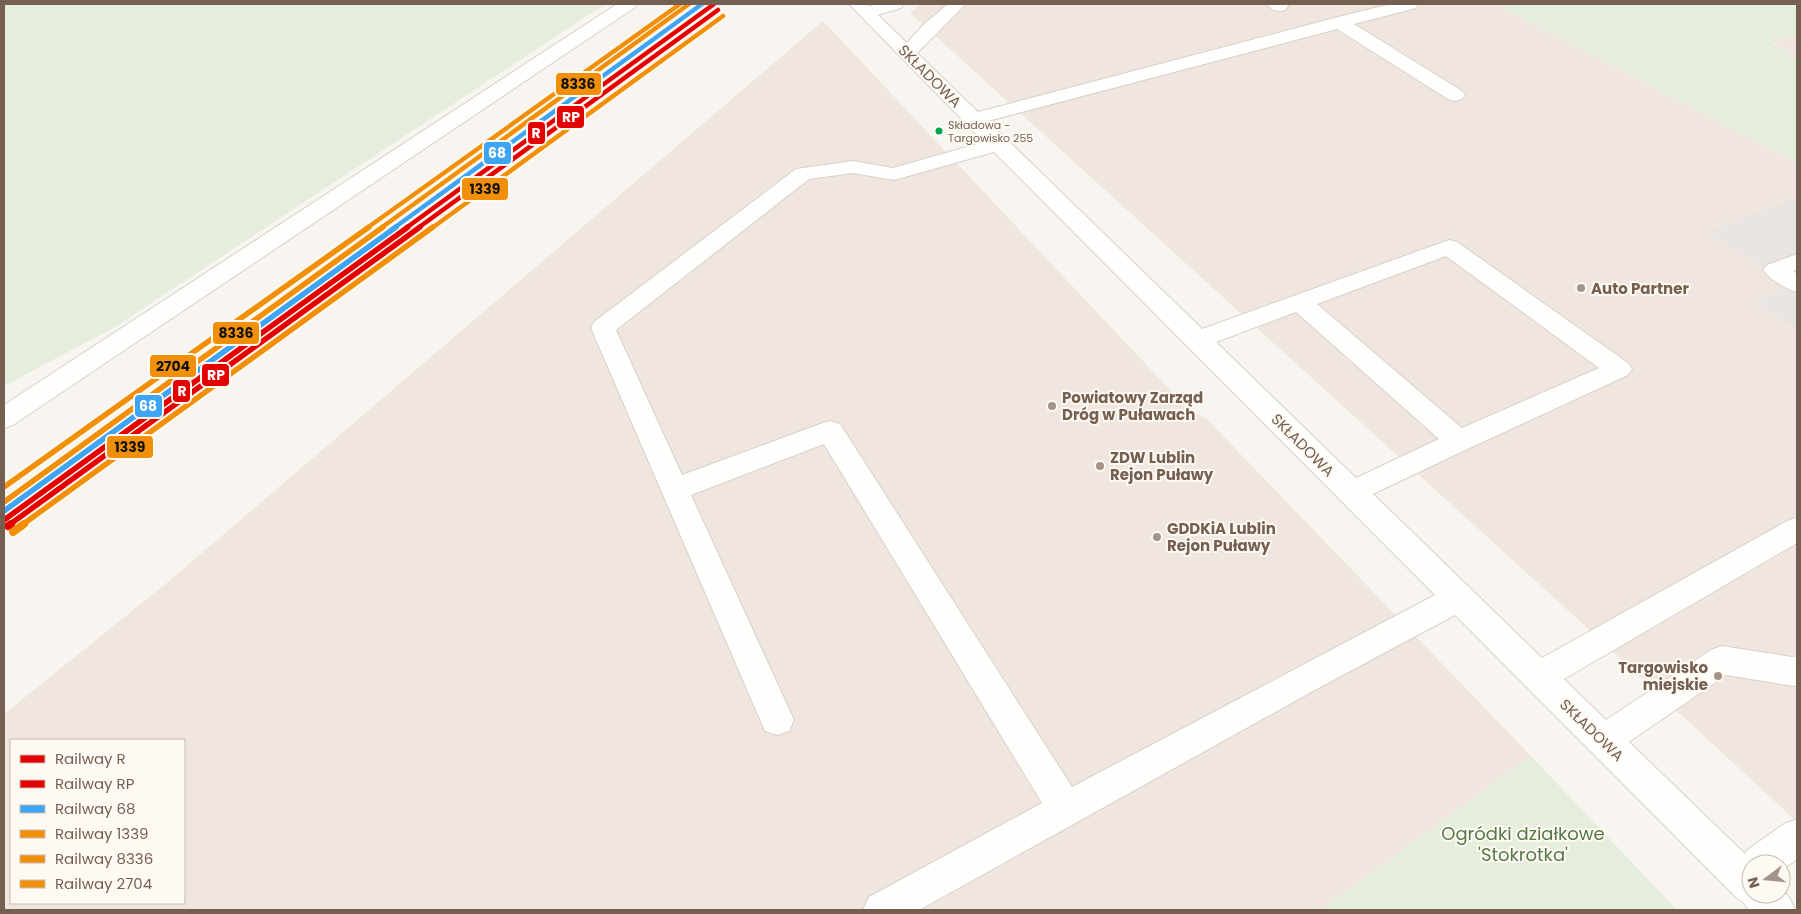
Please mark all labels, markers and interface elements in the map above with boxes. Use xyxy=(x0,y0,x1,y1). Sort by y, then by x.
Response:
street label: SKŁADOWA xyxy=(894,40,966,112)
line badge: 8336 xyxy=(555,72,602,96)
text: 8336 xyxy=(561,74,596,94)
line badge: RP xyxy=(556,105,585,129)
text: RP xyxy=(562,107,580,127)
place label: Składowa - Targowisko 255 xyxy=(948,117,1033,146)
line badge: R xyxy=(527,121,546,145)
text: R xyxy=(531,123,541,143)
marker: Składowa - Targowisko 255 xyxy=(934,126,944,136)
line badge: 68 xyxy=(483,141,512,165)
text: 68 xyxy=(488,143,506,163)
line badge: 1339 xyxy=(461,177,509,201)
text: 1339 xyxy=(470,179,500,199)
place label: Auto Partner xyxy=(1591,278,1689,299)
marker: Auto Partner xyxy=(1575,282,1587,294)
line badge: 8336 xyxy=(212,321,260,345)
text: 8336 xyxy=(219,323,254,343)
line badge: 2704 xyxy=(149,354,197,378)
text: 2704 xyxy=(156,356,190,376)
line badge: RP xyxy=(201,363,230,387)
text: RP xyxy=(207,365,225,385)
line badge: R xyxy=(172,379,191,403)
text: R xyxy=(177,381,187,401)
place label: Powiatowy Zarząd Dróg w Puławach xyxy=(1062,387,1203,425)
line badge: 68 xyxy=(134,394,163,418)
text: 68 xyxy=(139,396,157,416)
marker: Powiatowy Zarząd Dróg w Puławach xyxy=(1046,400,1058,412)
street label: SKŁADOWA xyxy=(1267,409,1339,481)
line badge: 1339 xyxy=(106,435,154,459)
text: 1339 xyxy=(115,437,145,457)
place label: ZDW Lublin Rejon Puławy xyxy=(1110,447,1214,485)
marker: ZDW Lublin Rejon Puławy xyxy=(1094,460,1106,472)
place label: GDDKiA Lublin Rejon Puławy xyxy=(1167,518,1276,556)
marker: GDDKiA Lublin Rejon Puławy xyxy=(1151,531,1163,543)
place label: Targowisko miejskie xyxy=(1618,657,1708,695)
marker: Targowisko miejskie xyxy=(1712,670,1724,682)
street label: SKŁADOWA xyxy=(1555,694,1629,766)
legend xyxy=(10,739,185,904)
text: Railway R xyxy=(55,748,126,769)
text: Railway RP xyxy=(55,773,135,794)
text: Railway 68 xyxy=(55,798,136,819)
park label: Ogródki działkowe 'Stokrotka' xyxy=(1441,821,1605,867)
text: Railway 1339 xyxy=(55,823,148,844)
text: Railway 8336 xyxy=(55,848,153,869)
north arrow xyxy=(1741,854,1791,904)
text: Railway 2704 xyxy=(55,873,152,894)
text: N xyxy=(1742,875,1765,890)

